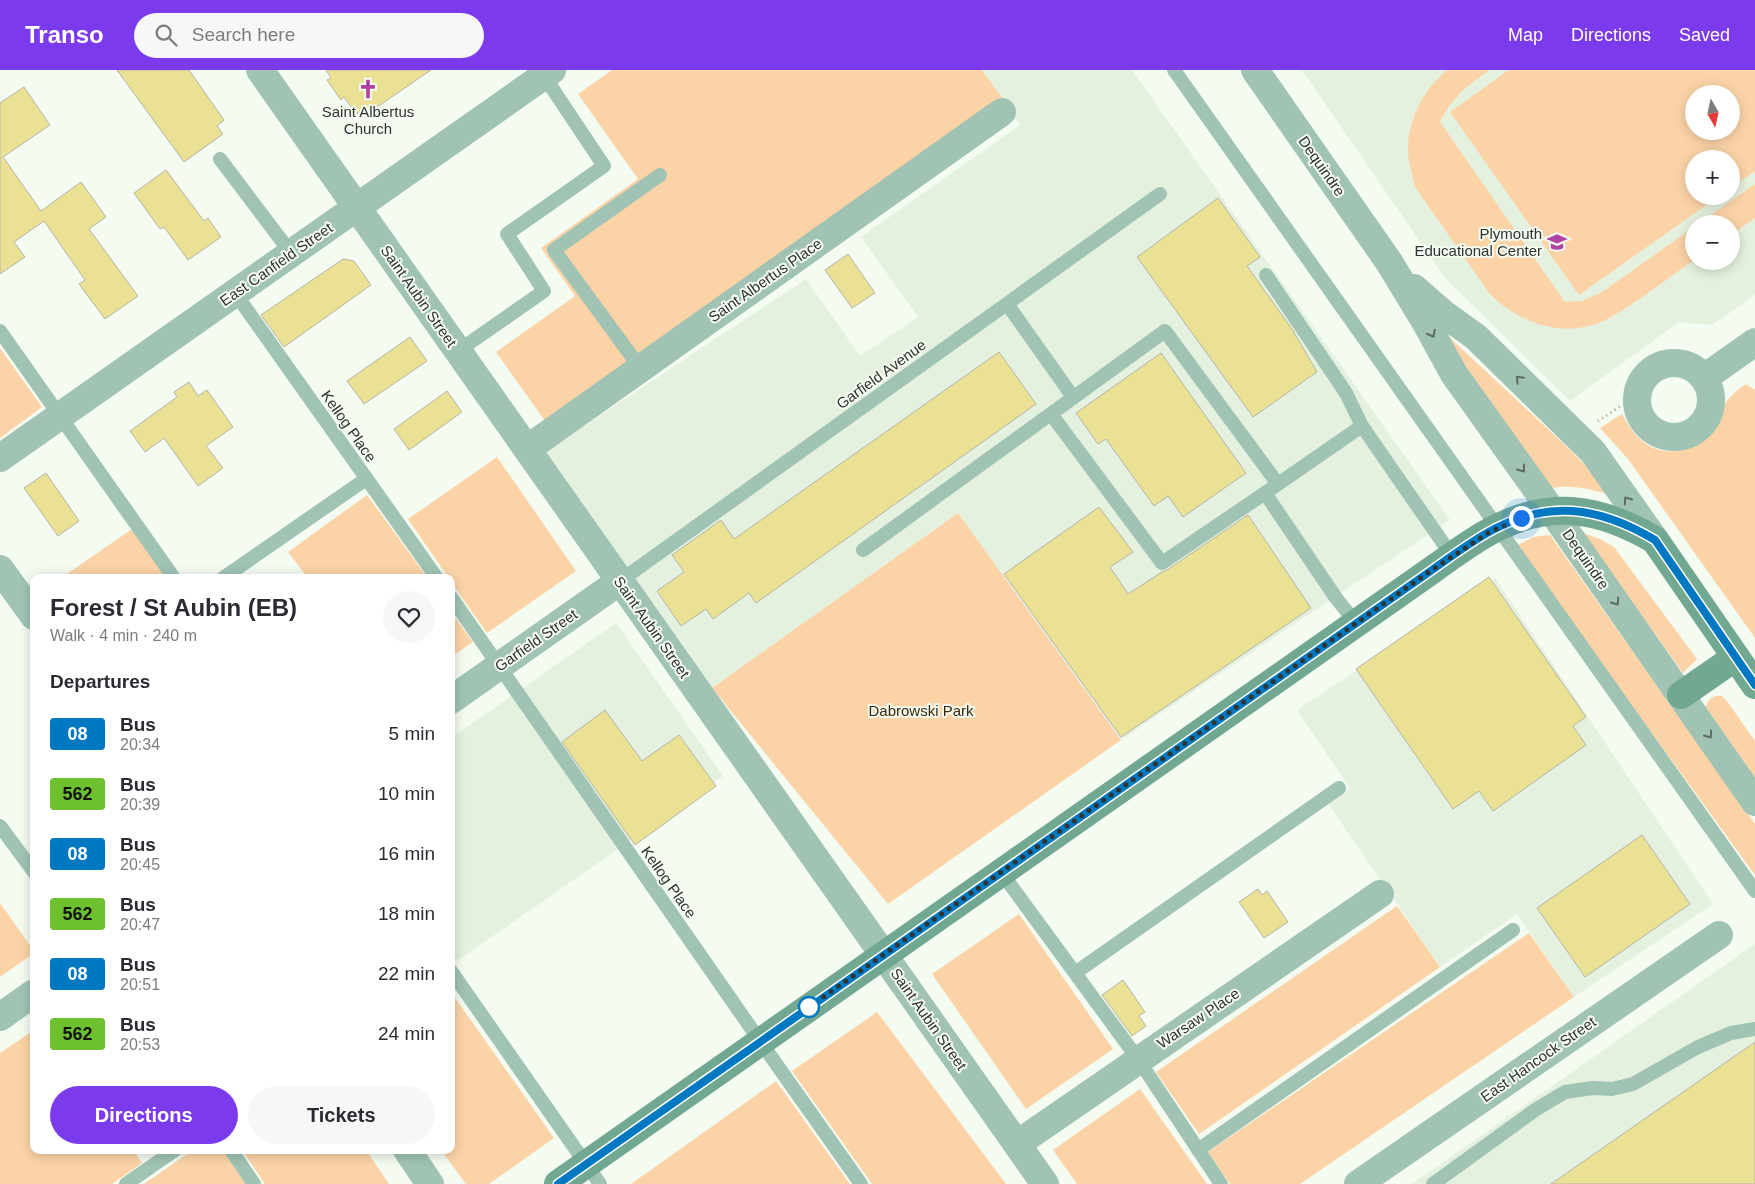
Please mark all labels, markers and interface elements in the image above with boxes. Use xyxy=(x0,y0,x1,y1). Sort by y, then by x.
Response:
search box xyxy=(134,13,484,58)
text: Transo xyxy=(25,21,104,48)
icon: search xyxy=(152,21,180,49)
text: Search here xyxy=(192,24,295,45)
text: Map xyxy=(1508,25,1543,45)
text: Directions xyxy=(1571,25,1651,45)
text: Saved xyxy=(1679,25,1730,45)
church icon: Saint Albertus Church xyxy=(357,78,379,100)
north arrow xyxy=(1685,85,1740,140)
map controls xyxy=(1685,85,1740,270)
place label: Saint Albertus Church xyxy=(322,103,414,137)
street label: Dequindre xyxy=(1295,133,1349,199)
button: + xyxy=(1685,150,1740,205)
button: − xyxy=(1685,215,1740,270)
street label: East Canfield Street xyxy=(216,218,336,309)
place label: Plymouth Educational Center xyxy=(1414,225,1542,259)
school or university icon: Plymouth Educational Center xyxy=(1546,231,1568,253)
street label: Saint Albertus Place xyxy=(705,235,825,325)
street label: Saint Aubin Street xyxy=(378,242,461,351)
one-way arrow xyxy=(1426,329,1436,338)
street label: Garfield Avenue xyxy=(833,336,929,412)
one-way arrow xyxy=(1516,376,1525,385)
street label: Kellog Place xyxy=(318,387,380,465)
one-way arrow xyxy=(1517,463,1525,472)
one-way arrow xyxy=(1624,497,1633,506)
your location xyxy=(1509,506,1534,531)
street label: Dequindre xyxy=(1559,526,1613,592)
street label: Saint Aubin Street xyxy=(611,573,694,682)
button: heart xyxy=(383,591,435,643)
text: Forest / St Aubin (EB) xyxy=(50,594,297,621)
one-way arrow xyxy=(1610,596,1619,606)
street label: Garfield Street xyxy=(492,605,581,675)
text: Walk · 4 min · 240 m xyxy=(50,627,197,644)
text: Departures xyxy=(50,671,150,692)
park label: Dabrowski Park xyxy=(868,702,974,719)
text: Bus xyxy=(120,714,156,735)
text: 5 min xyxy=(389,723,435,744)
text: 08 xyxy=(67,724,88,744)
one-way arrow xyxy=(1703,730,1712,739)
text: 20:34 xyxy=(120,736,160,753)
text: Bus xyxy=(120,774,156,795)
text: 10 min xyxy=(378,783,435,804)
text: 562 xyxy=(62,784,93,804)
text: 20:39 xyxy=(120,796,160,813)
text: Bus xyxy=(120,834,156,855)
text: 16 min xyxy=(378,843,435,864)
street label: Kellog Place xyxy=(638,843,700,921)
text: 08 xyxy=(67,844,88,864)
text: 20:45 xyxy=(120,856,160,873)
text: Bus xyxy=(120,894,156,915)
text: 18 min xyxy=(378,903,435,924)
text: 562 xyxy=(62,904,93,924)
text: 20:47 xyxy=(120,916,160,933)
text: Bus xyxy=(120,954,156,975)
text: 22 min xyxy=(378,963,435,984)
text: 08 xyxy=(67,964,88,984)
street label: Saint Aubin Street xyxy=(888,965,971,1074)
text: 20:51 xyxy=(120,976,160,993)
street label: Warsaw Place xyxy=(1154,984,1242,1052)
unlabelled marker xyxy=(798,996,820,1018)
street label: East Hancock Street xyxy=(1477,1012,1600,1105)
text: Bus xyxy=(120,1014,156,1035)
text: 24 min xyxy=(378,1023,435,1044)
text: 562 xyxy=(62,1024,93,1044)
text: 20:53 xyxy=(120,1036,160,1053)
button: Directions xyxy=(50,1086,238,1144)
button: Tickets xyxy=(248,1086,435,1144)

